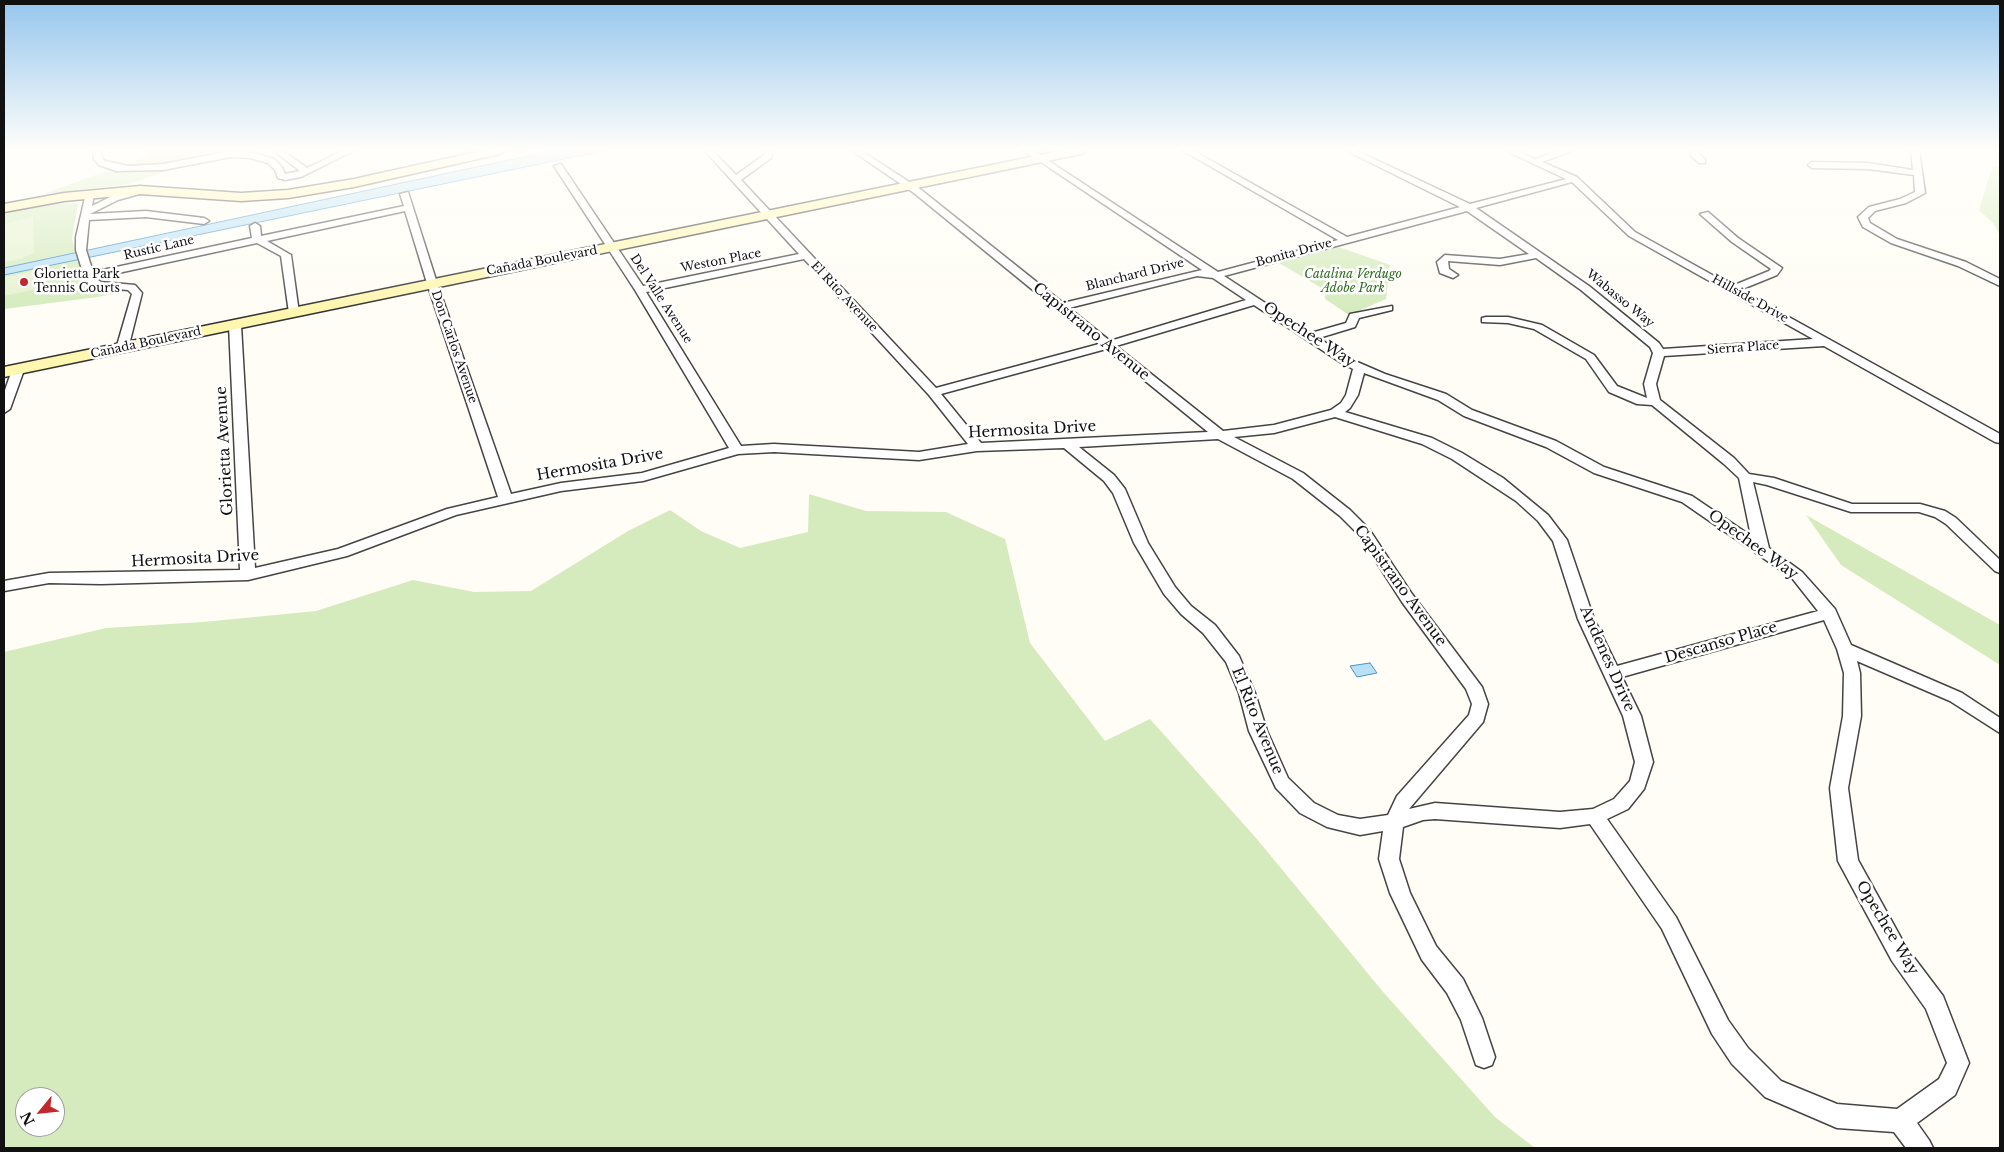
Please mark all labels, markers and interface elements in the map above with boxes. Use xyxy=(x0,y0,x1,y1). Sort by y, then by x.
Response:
street label: Rustic Lane xyxy=(122,233,196,263)
street label: Bonita Drive xyxy=(1254,236,1334,270)
street label: Cañada Boulevard xyxy=(485,243,599,279)
street label: Weston Place xyxy=(680,246,762,276)
street label: Del Valle Avenue xyxy=(627,252,695,346)
street label: Blanchard Drive xyxy=(1084,256,1186,294)
street label: El Rito Avenue xyxy=(808,259,880,335)
street label: Wabasso Way xyxy=(1583,267,1657,331)
place label: Glorietta Park Tennis Courts xyxy=(34,268,120,296)
park label: Catalina Verdugo Adobe Park xyxy=(1304,268,1402,296)
street label: Hillside Drive xyxy=(1709,272,1791,326)
marker: Glorietta Park Tennis Courts xyxy=(18,276,30,288)
street label: Capistrano Avenue xyxy=(1029,279,1153,385)
street label: Don Carlos Avenue xyxy=(428,289,480,405)
street label: Opechee Way xyxy=(1259,298,1359,372)
street label: Cañada Boulevard xyxy=(89,324,203,362)
street label: Sierra Place xyxy=(1706,338,1780,358)
street label: Glorietta Avenue xyxy=(213,386,237,516)
street label: Hermosita Drive xyxy=(967,418,1097,442)
street label: Hermosita Drive xyxy=(535,445,665,485)
street label: Opechee Way xyxy=(1705,506,1801,584)
street label: Capistrano Avenue xyxy=(1350,522,1450,650)
street label: Hermosita Drive xyxy=(130,547,260,571)
street label: Andenes Drive xyxy=(1576,603,1638,715)
street label: Descanso Place xyxy=(1663,618,1779,668)
street label: El Rito Avenue xyxy=(1227,665,1287,777)
street label: Opechee Way xyxy=(1852,878,1922,978)
north arrow xyxy=(15,1087,65,1137)
text: N xyxy=(17,1109,39,1129)

